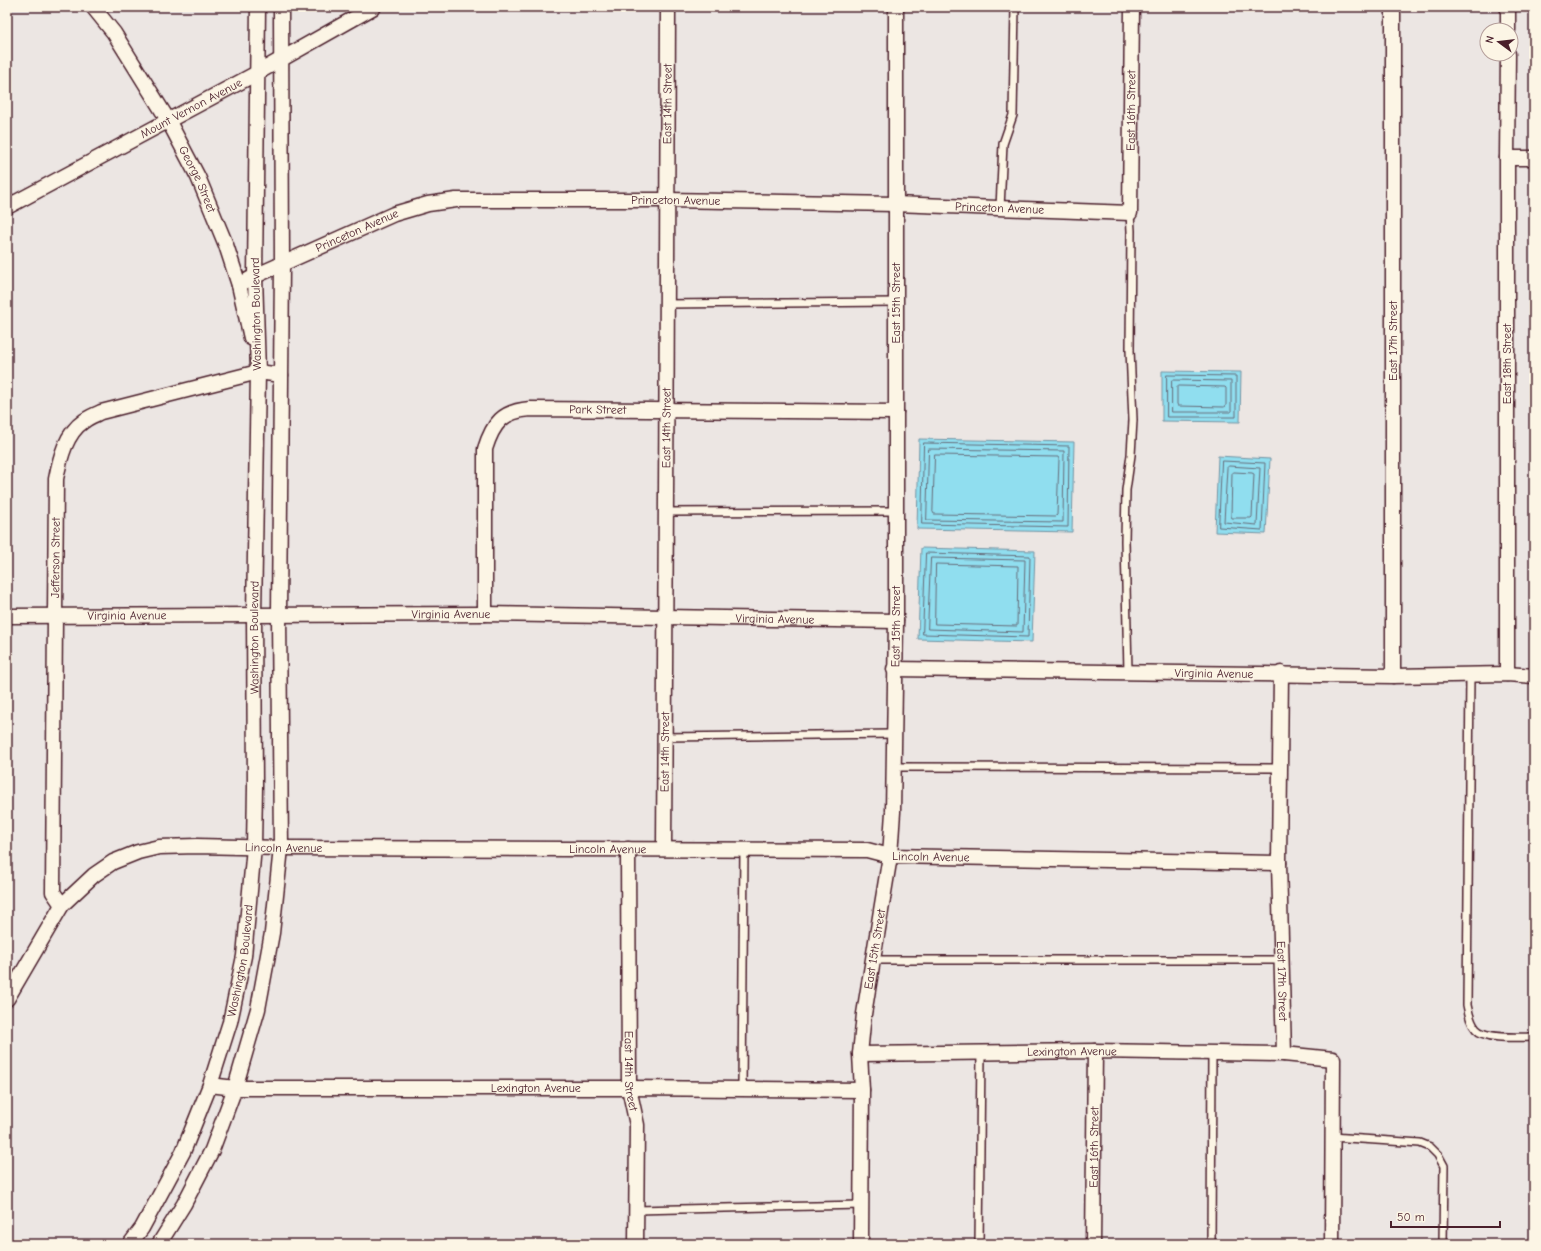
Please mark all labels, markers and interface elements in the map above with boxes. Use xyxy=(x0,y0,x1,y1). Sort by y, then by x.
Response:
north arrow xyxy=(1479,22,1519,62)
text: N xyxy=(1483,34,1497,45)
street label: East 14th Street xyxy=(660,63,675,144)
street label: East 16th Street xyxy=(1124,69,1138,151)
street label: Mount Vernon Avenue xyxy=(138,75,244,141)
street label: George Street xyxy=(176,144,219,215)
street label: Princeton Avenue xyxy=(631,193,721,208)
street label: Princeton Avenue xyxy=(955,199,1045,217)
street label: Princeton Avenue xyxy=(313,206,400,255)
street label: Washington Boulevard xyxy=(248,257,264,371)
street label: East 15th Street xyxy=(889,262,903,344)
street label: East 17th Street xyxy=(1386,300,1400,381)
street label: East 18th Street xyxy=(1500,323,1514,404)
street label: East 14th Street xyxy=(659,387,673,468)
street label: Park Street xyxy=(569,402,627,417)
street label: Jefferson Street xyxy=(48,517,63,598)
street label: Washington Boulevard xyxy=(247,581,262,694)
street label: East 15th Street xyxy=(888,585,903,667)
street label: Virginia Avenue xyxy=(412,607,491,621)
street label: Virginia Avenue xyxy=(88,608,166,623)
street label: Virginia Avenue xyxy=(735,611,814,627)
street label: Virginia Avenue xyxy=(1174,666,1253,681)
street label: East 14th Street xyxy=(658,711,672,792)
street label: Lincoln Avenue xyxy=(245,840,322,855)
street label: Lincoln Avenue xyxy=(569,842,646,856)
street label: Lincoln Avenue xyxy=(892,849,970,864)
street label: Washington Boulevard xyxy=(224,904,256,1018)
street label: East 15th Street xyxy=(861,907,888,990)
street label: East 17th Street xyxy=(1274,941,1290,1022)
street label: East 14th Street xyxy=(622,1031,641,1113)
street label: Lexington Avenue xyxy=(1027,1044,1117,1059)
street label: Lexington Avenue xyxy=(491,1081,581,1095)
street label: East 16th Street xyxy=(1087,1106,1101,1188)
scale bar xyxy=(1391,1203,1500,1229)
text: 50 m xyxy=(1397,1210,1425,1224)

